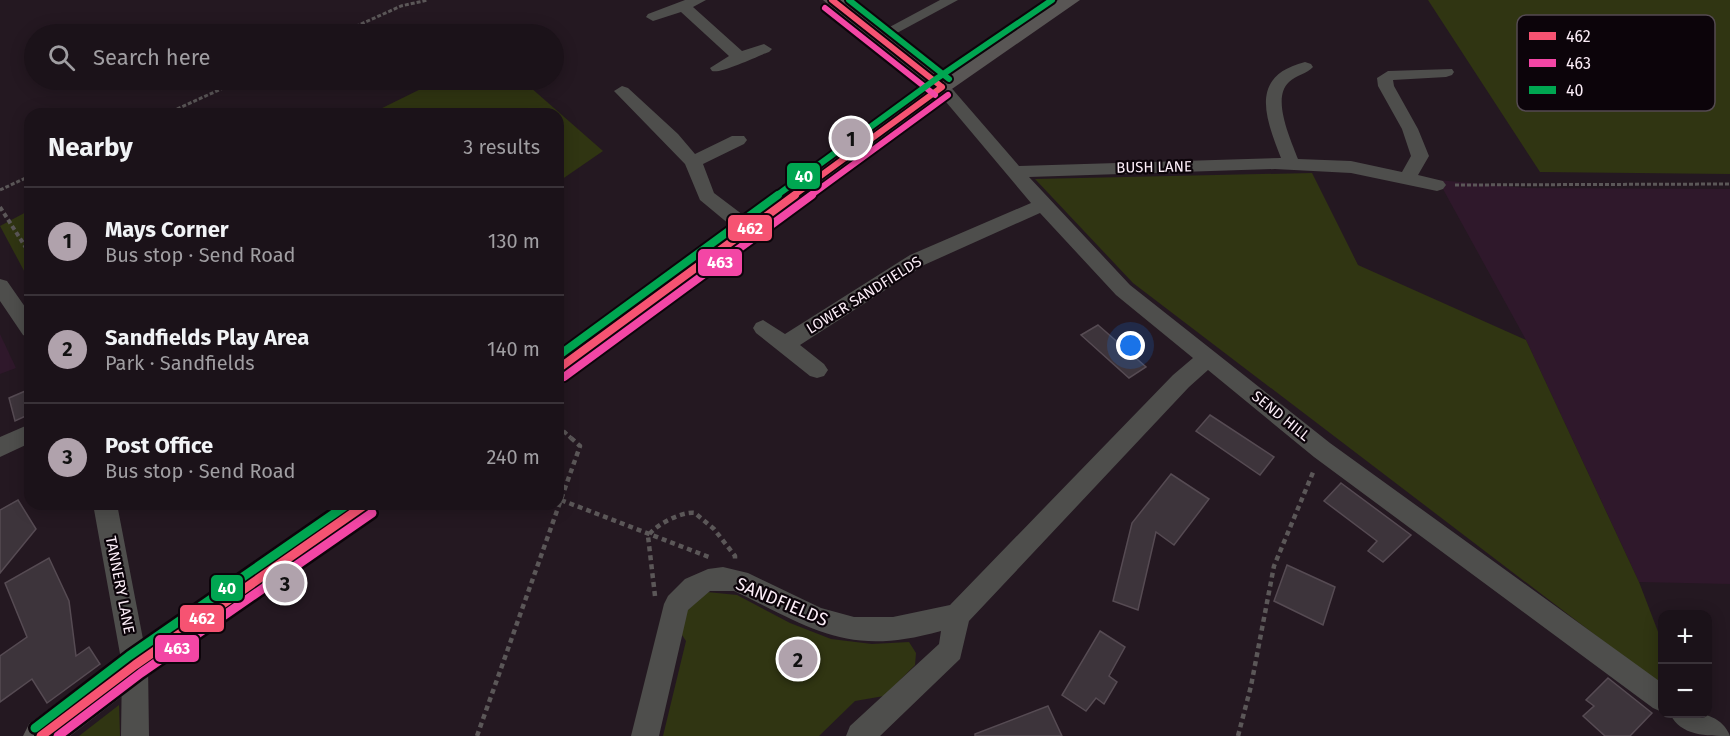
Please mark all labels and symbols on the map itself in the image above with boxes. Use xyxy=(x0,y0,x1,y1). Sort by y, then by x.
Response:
legend xyxy=(1517,15,1715,111)
text: 462 xyxy=(1566,27,1591,46)
text: 463 xyxy=(1566,54,1591,73)
text: 40 xyxy=(1566,81,1584,100)
pin: 1 xyxy=(832,116,870,160)
street label: BUSH LANE xyxy=(1116,157,1192,177)
line badge: 40 xyxy=(786,162,821,190)
text: 40 xyxy=(795,167,813,186)
line badge: 462 xyxy=(727,214,773,242)
text: 462 xyxy=(737,219,763,238)
line badge: 463 xyxy=(697,248,743,277)
street label: LOWER SANDFIELDS xyxy=(803,252,925,338)
text: 463 xyxy=(707,253,733,272)
your location xyxy=(1116,331,1145,360)
street label: SEND HILL xyxy=(1248,387,1314,445)
street label: TANNERY LANE xyxy=(102,535,138,635)
pin: 3 xyxy=(266,560,304,606)
street label: SANDFIELDS xyxy=(733,573,832,631)
line badge: 40 xyxy=(210,574,244,602)
text: 40 xyxy=(218,579,236,598)
line badge: 462 xyxy=(179,604,225,633)
text: 462 xyxy=(189,609,215,628)
line badge: 463 xyxy=(154,634,200,663)
pin: 2 xyxy=(778,636,818,682)
text: 463 xyxy=(164,639,190,658)

